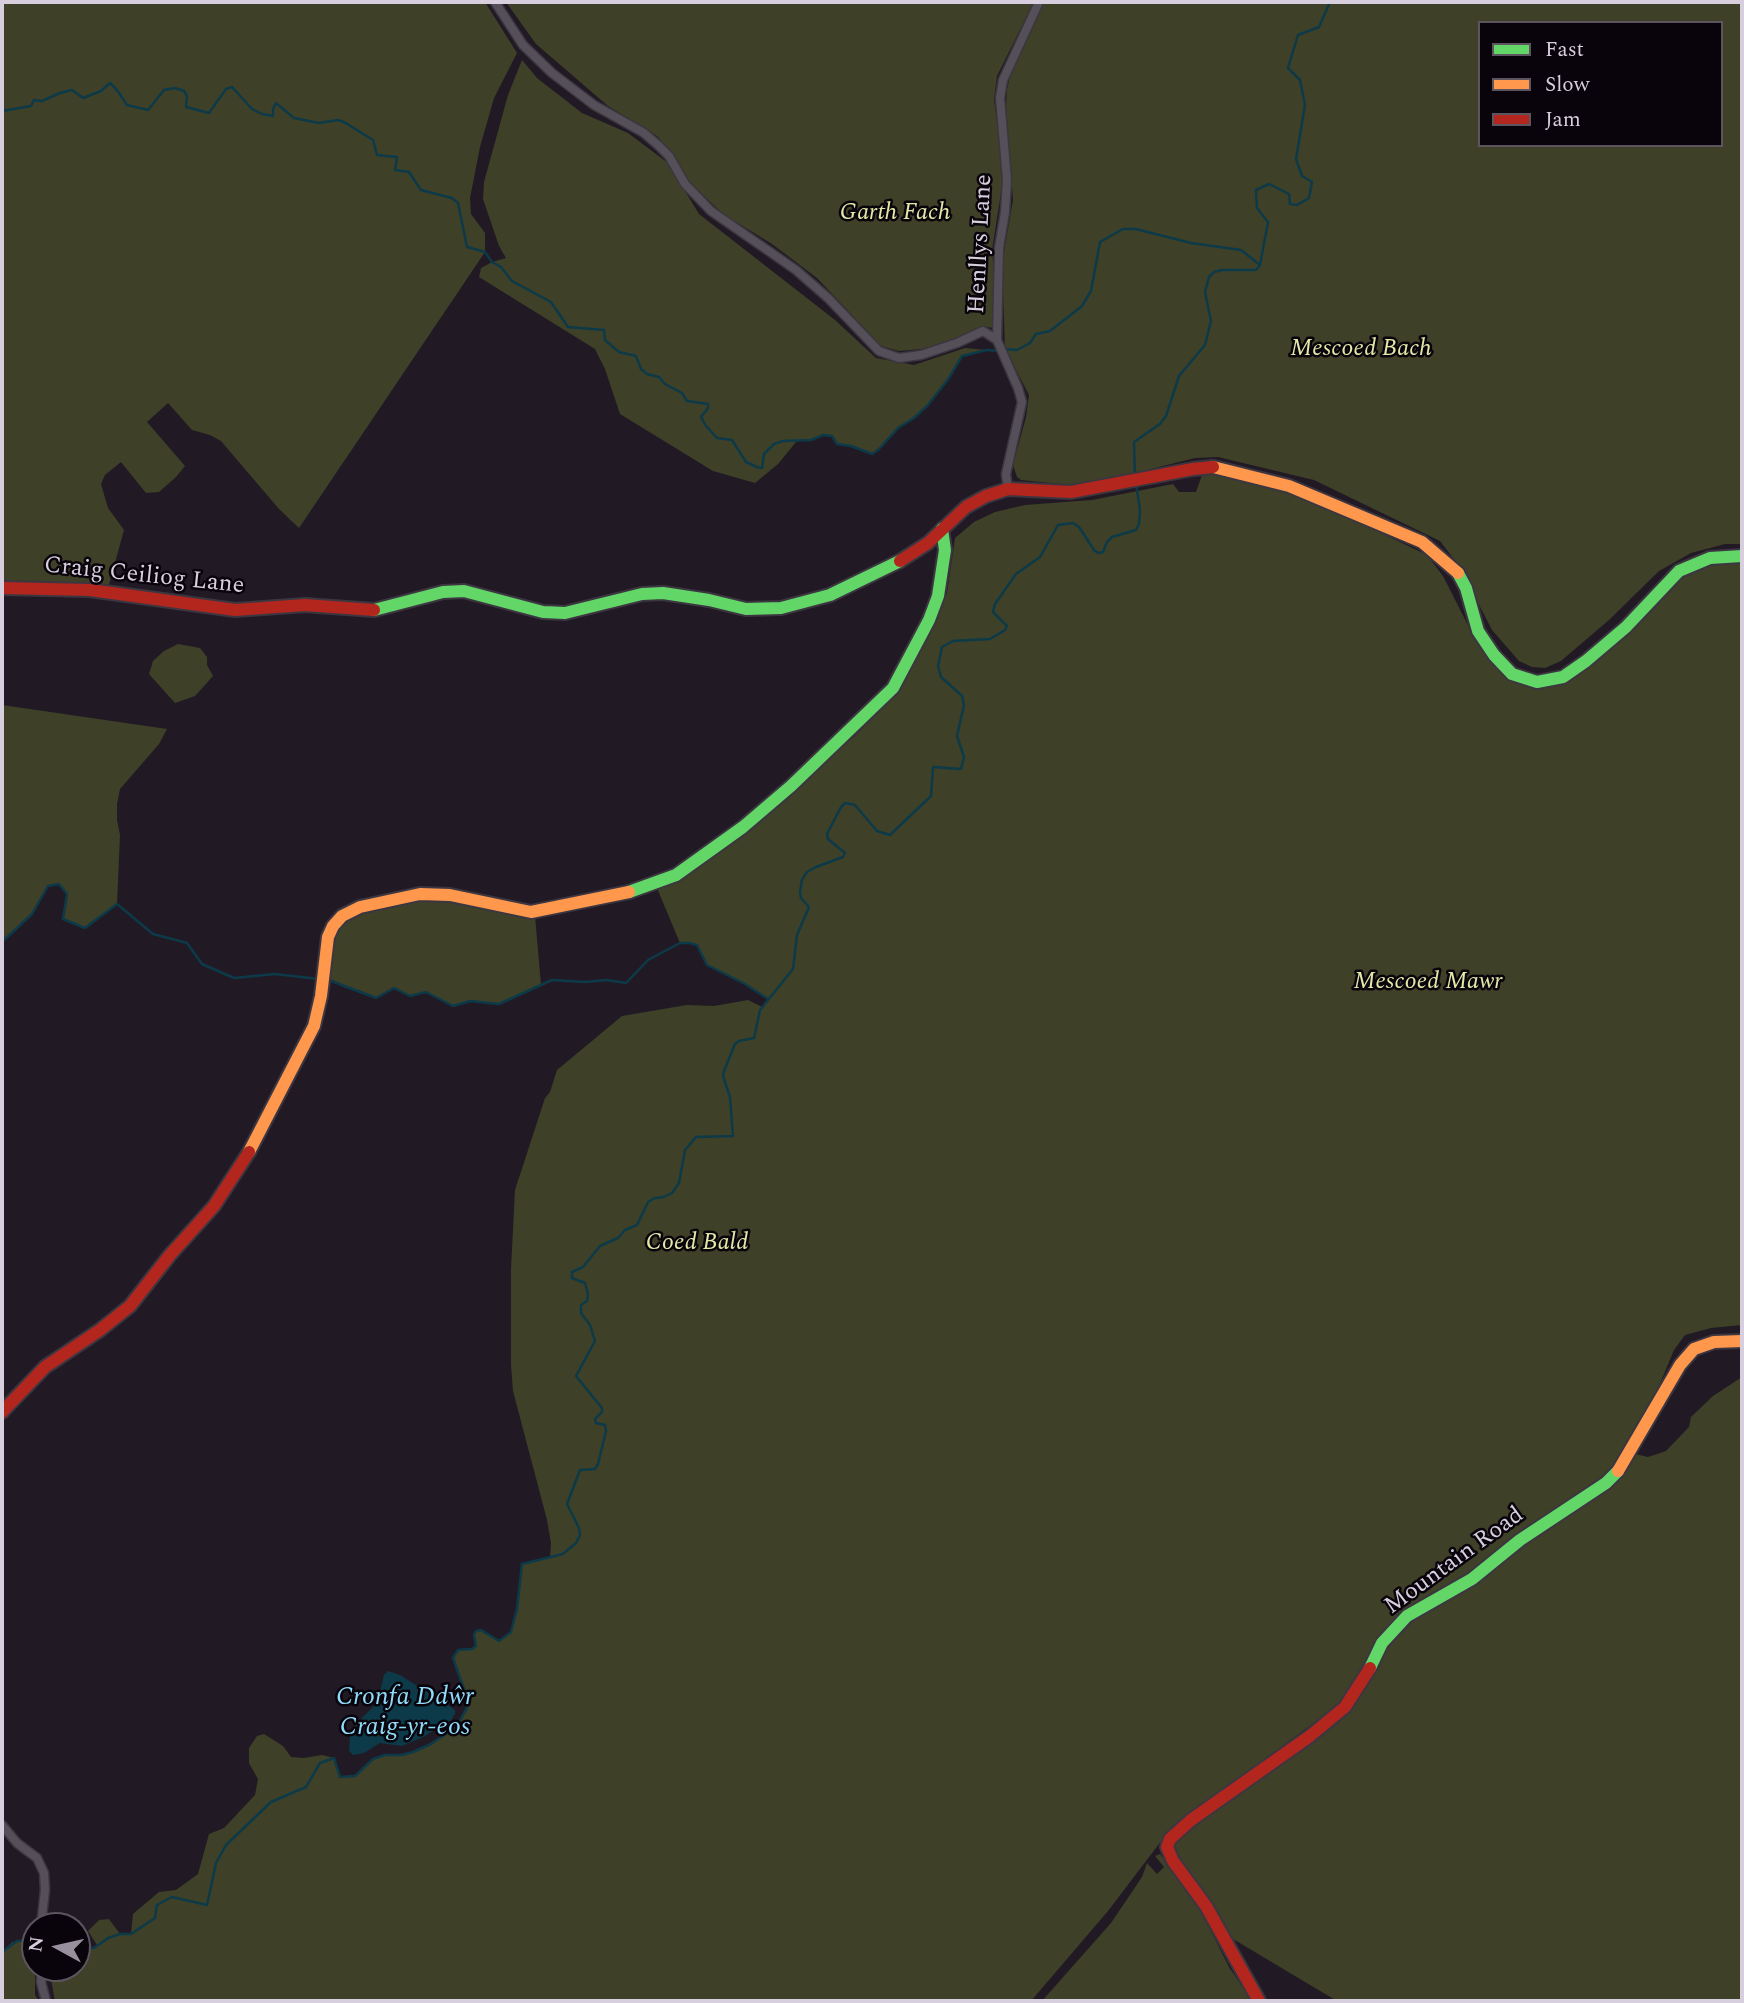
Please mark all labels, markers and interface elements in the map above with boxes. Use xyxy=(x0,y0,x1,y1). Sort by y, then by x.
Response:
legend xyxy=(1478,21,1723,147)
text: Fast xyxy=(1545,34,1584,66)
text: Slow xyxy=(1545,69,1589,101)
text: Jam xyxy=(1545,104,1581,136)
street label: Henllys Lane xyxy=(964,174,1000,314)
park label: Garth Fach xyxy=(840,200,950,228)
park label: Mescoed Bach xyxy=(1290,336,1432,364)
street label: Craig Ceiliog Lane xyxy=(42,552,246,602)
park label: Mescoed Mawr xyxy=(1354,969,1502,997)
park label: Coed Bald xyxy=(646,1230,748,1258)
street label: Mountain Road xyxy=(1380,1502,1530,1622)
water label: Cronfa Ddŵr Craig-yr-eos xyxy=(336,1683,474,1744)
north arrow xyxy=(21,1912,91,1982)
text: N xyxy=(21,1935,52,1954)

